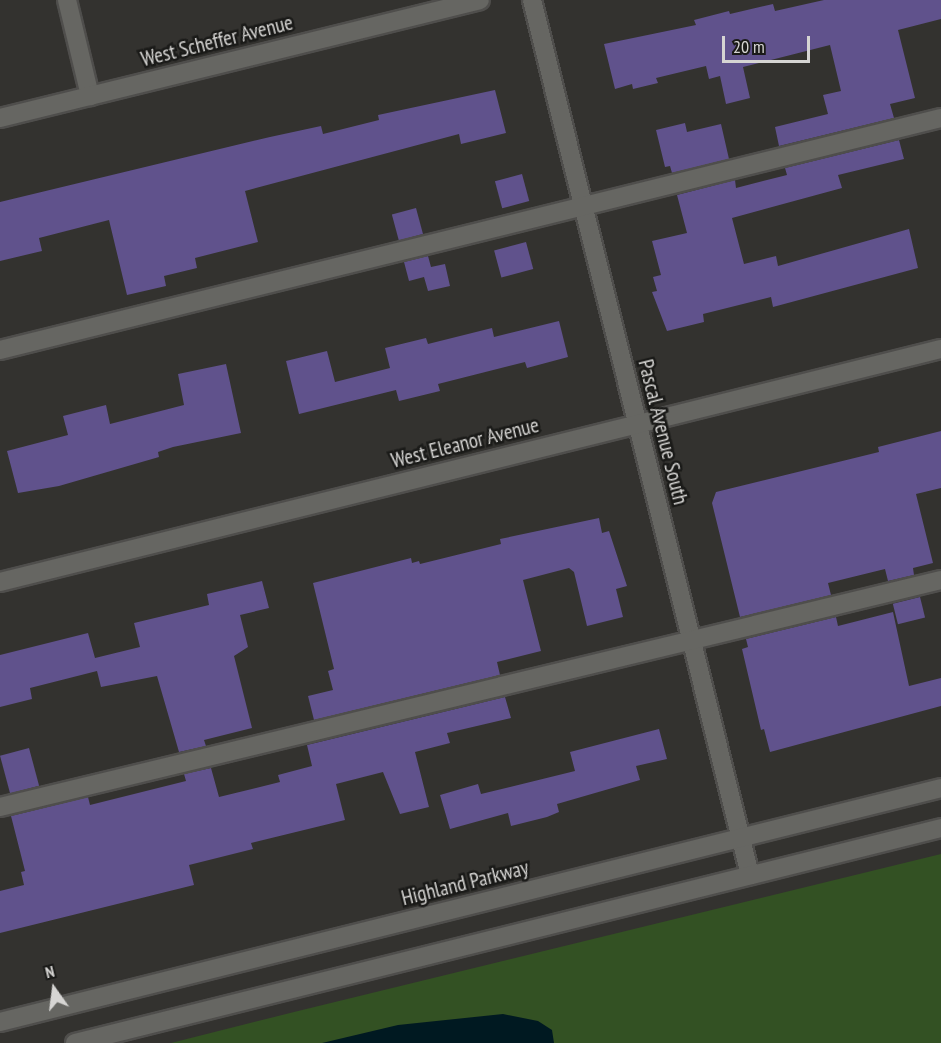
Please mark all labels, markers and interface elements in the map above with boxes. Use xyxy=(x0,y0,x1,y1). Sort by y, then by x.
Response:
street label: West Scheffer Avenue xyxy=(138,10,296,72)
scale bar xyxy=(725,24,814,62)
text: 20 m xyxy=(733,35,765,58)
street label: Pascal Avenue South xyxy=(633,356,693,508)
street label: West Eleanor Avenue xyxy=(388,412,542,474)
street label: Highland Parkway xyxy=(399,855,531,911)
north arrow xyxy=(24,959,84,1019)
text: N xyxy=(43,961,56,982)

